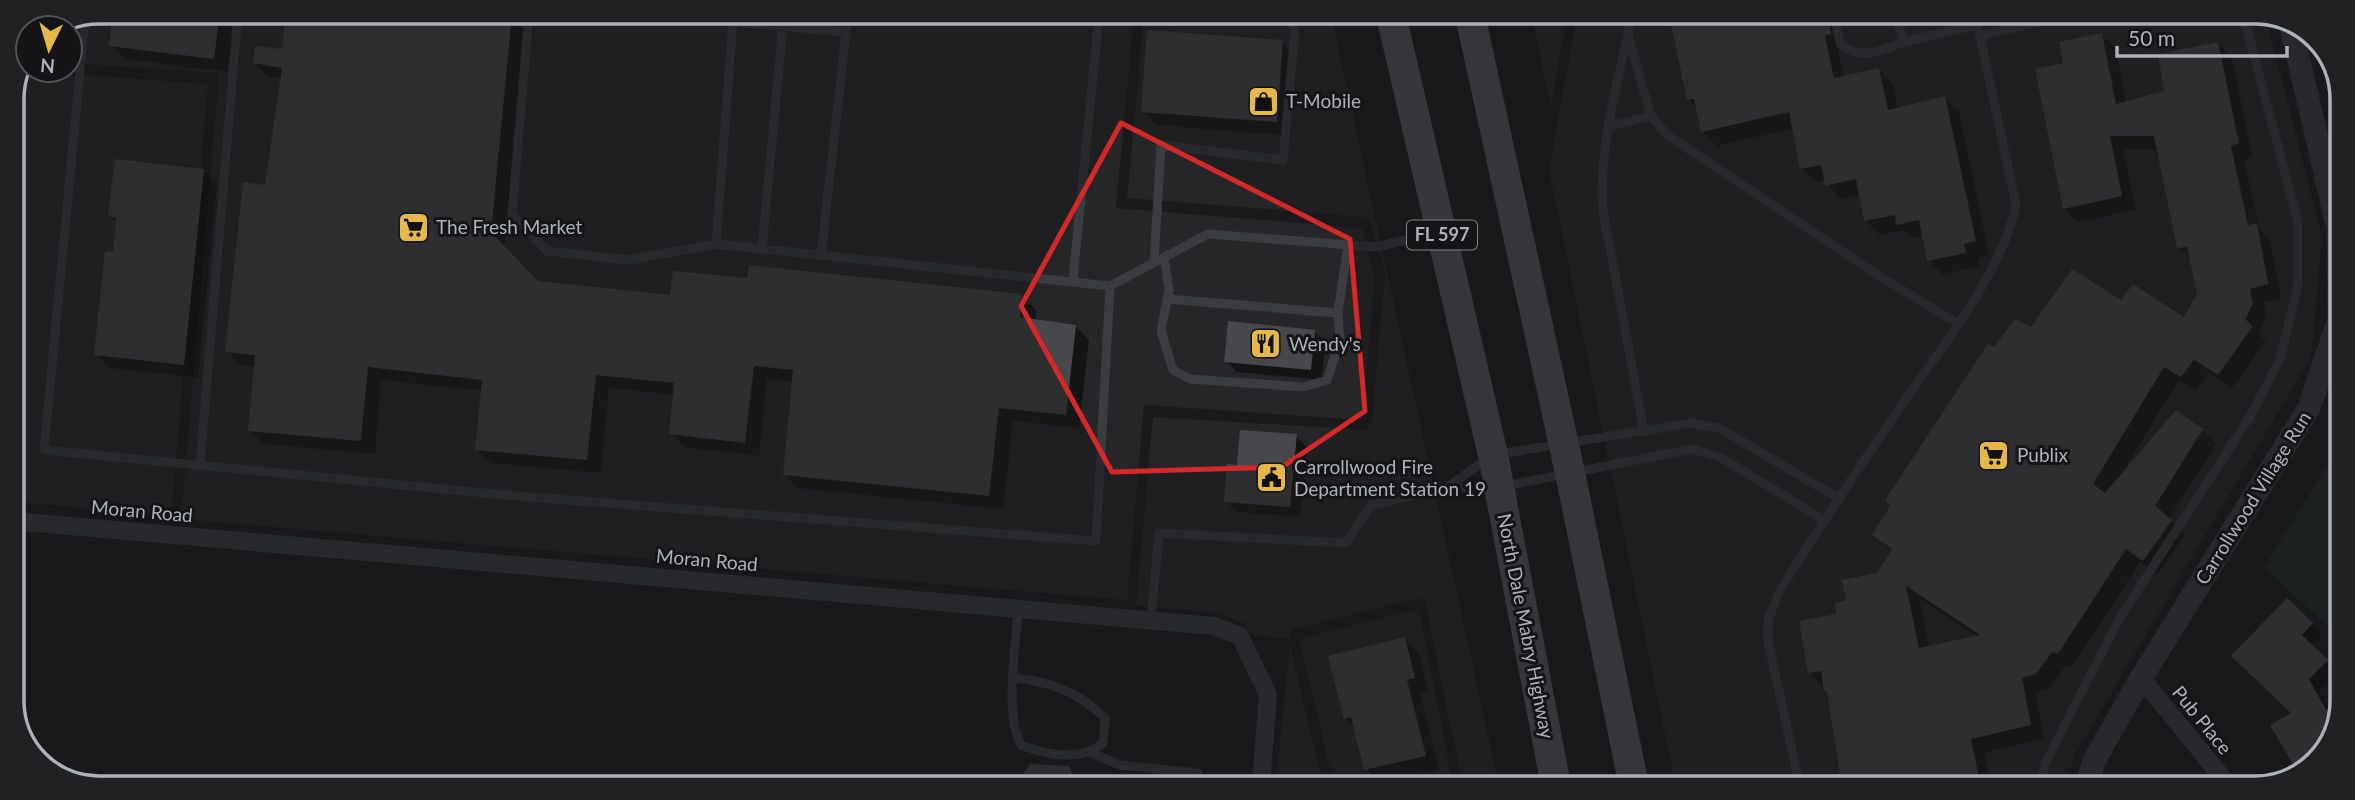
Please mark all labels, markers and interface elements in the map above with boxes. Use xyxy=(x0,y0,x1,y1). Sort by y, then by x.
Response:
north arrow xyxy=(14,14,84,84)
scale bar xyxy=(2117,14,2287,58)
text: 50 m xyxy=(2128,25,2175,50)
text: N xyxy=(39,54,56,79)
shop icon: T-Mobile xyxy=(1246,84,1280,118)
place label: T-Mobile xyxy=(1286,89,1361,112)
supermarket icon: The Fresh Market xyxy=(396,210,430,244)
place label: The Fresh Market xyxy=(436,215,583,238)
road number: FL 597 xyxy=(1407,220,1477,249)
restaurant icon: Wendy's xyxy=(1249,327,1283,361)
place label: Wendy's xyxy=(1289,332,1361,355)
street label: Carrollwood Village Run xyxy=(2190,407,2315,588)
supermarket icon: Publix xyxy=(1977,438,2011,472)
place label: Publix xyxy=(2017,443,2069,466)
place label: Carrollwood Fire Department Station 19 xyxy=(1294,455,1486,500)
public building icon: Carrollwood Fire Department Station 19 xyxy=(1254,461,1288,495)
street label: Moran Road xyxy=(90,495,194,526)
street label: North Dale Mabry Highway xyxy=(1493,511,1560,741)
street label: Moran Road xyxy=(655,544,759,575)
street label: Pub Place xyxy=(2168,681,2237,759)

